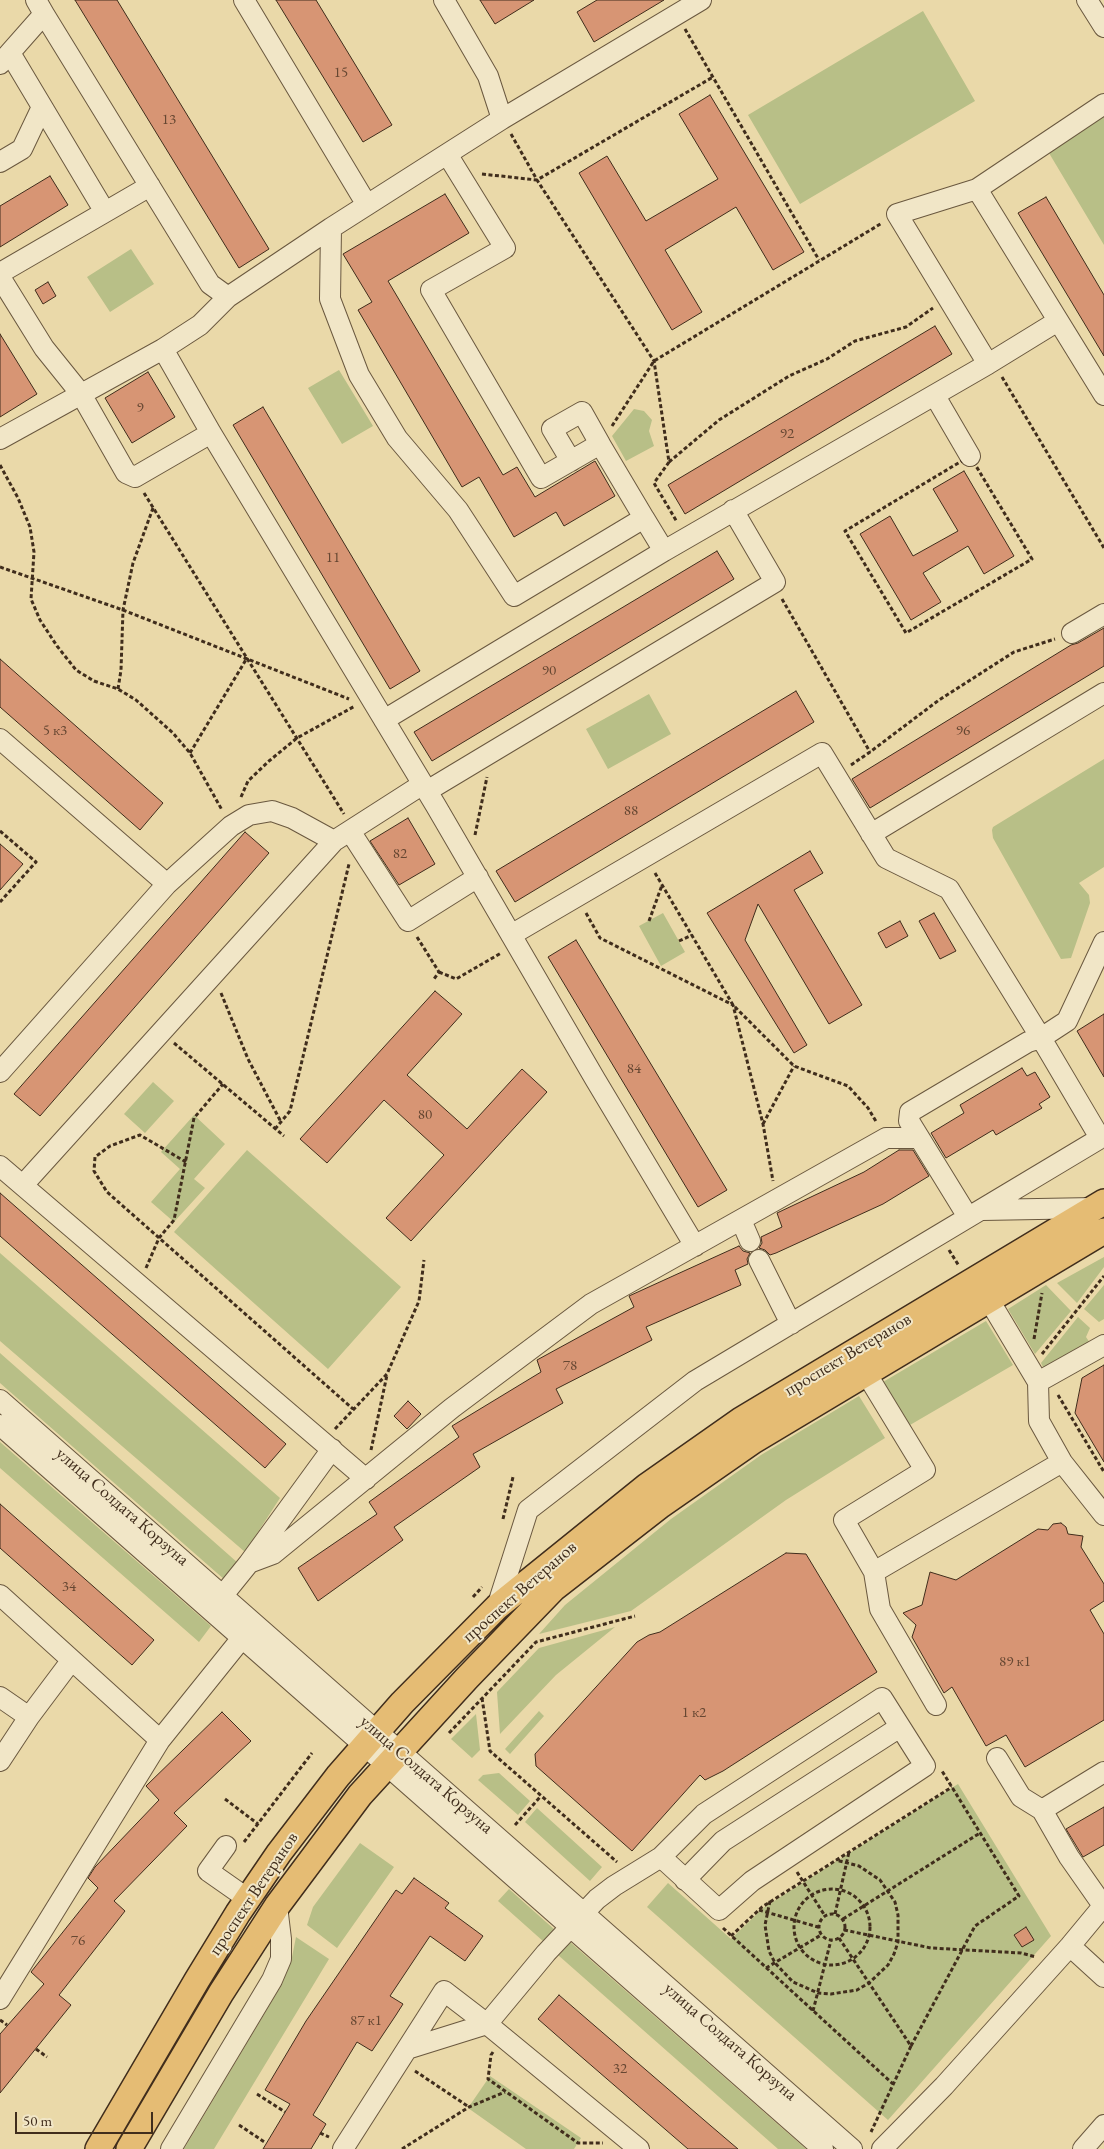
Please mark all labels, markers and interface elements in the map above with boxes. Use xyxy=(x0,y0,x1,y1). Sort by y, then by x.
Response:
house number: 15 xyxy=(334,64,348,82)
house number: 13 xyxy=(162,111,176,129)
house number: 9 xyxy=(136,399,144,417)
house number: 92 xyxy=(780,425,794,443)
house number: 11 xyxy=(326,549,340,567)
house number: 90 xyxy=(542,662,556,680)
house number: 5 к3 xyxy=(43,722,67,740)
house number: 96 xyxy=(956,722,970,740)
house number: 88 xyxy=(624,802,638,820)
house number: 82 xyxy=(393,845,407,863)
house number: 84 xyxy=(627,1060,641,1078)
house number: 80 xyxy=(418,1106,432,1124)
street label: проспект Ветеранов xyxy=(781,1309,915,1401)
house number: 78 xyxy=(563,1357,577,1375)
street label: улица Солдата Корзуна xyxy=(51,1443,193,1571)
street label: проспект Ветеранов xyxy=(459,1537,581,1647)
house number: 34 xyxy=(62,1578,76,1596)
house number: 89 к1 xyxy=(999,1653,1031,1671)
house number: 1 к2 xyxy=(682,1704,706,1722)
street label: улица Солдата Корзуна xyxy=(355,1711,497,1839)
street label: проспект Ветеранов xyxy=(205,1828,303,1960)
house number: 76 xyxy=(71,1932,85,1950)
street label: улица Солдата Корзуна xyxy=(659,1978,801,2106)
house number: 87 к1 xyxy=(350,2012,382,2030)
house number: 32 xyxy=(613,2060,627,2078)
scale bar xyxy=(18,2102,155,2134)
text: 50 m xyxy=(23,2111,52,2130)

